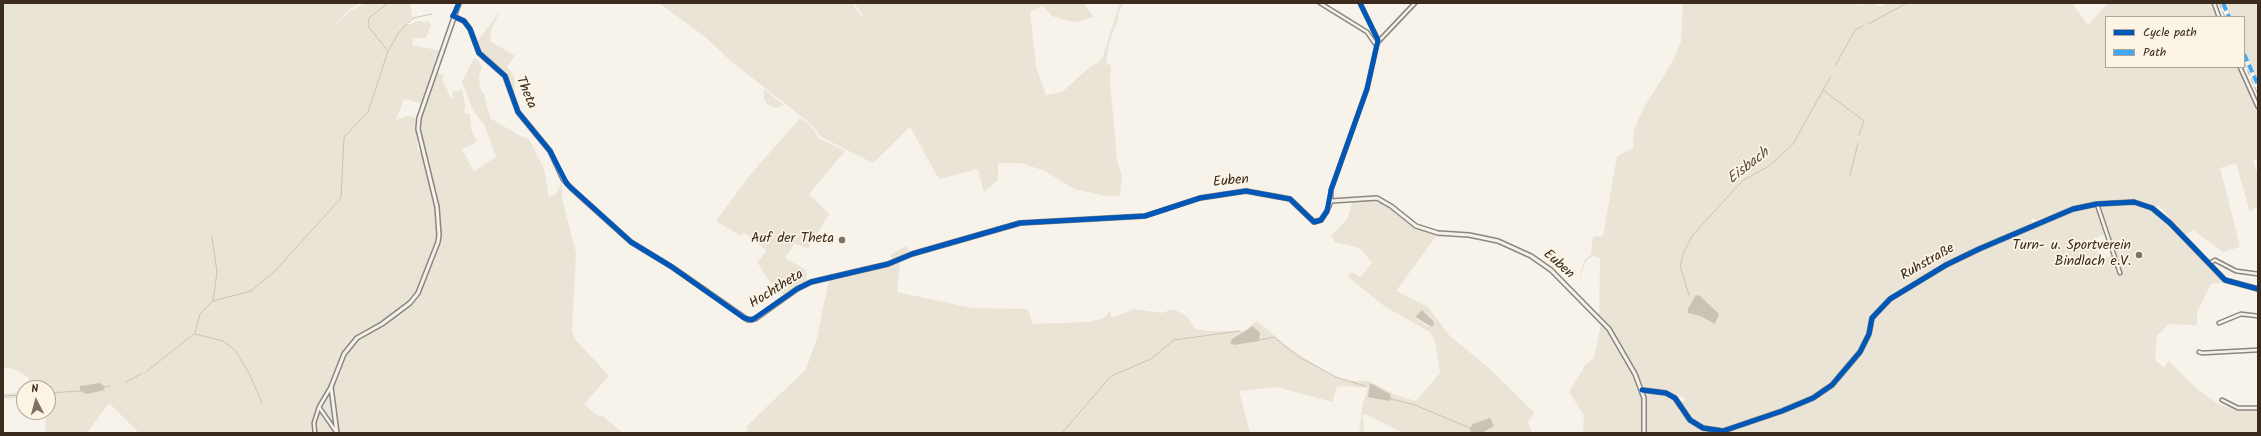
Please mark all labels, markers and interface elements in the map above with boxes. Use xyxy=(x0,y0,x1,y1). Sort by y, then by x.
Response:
legend xyxy=(2105,16,2245,68)
text: Cycle path xyxy=(2143,23,2197,42)
text: Path xyxy=(2143,43,2166,62)
street label: Theta xyxy=(511,74,539,112)
water label: Eisbach xyxy=(1724,145,1774,189)
street label: Euben xyxy=(1212,172,1250,192)
place label: Auf der Theta xyxy=(751,232,834,248)
marker: Auf der Theta xyxy=(837,235,847,245)
place label: Turn- u. Sportverein Bindlach e.V. xyxy=(2013,239,2131,272)
street label: Ruhstraße xyxy=(1898,241,1958,285)
street label: Euben xyxy=(1539,247,1577,283)
marker: Turn- u. Sportverein Bindlach e.V. xyxy=(2134,250,2144,260)
street label: Hochtheta xyxy=(747,267,807,313)
north arrow xyxy=(16,380,56,420)
text: N xyxy=(30,380,39,398)

